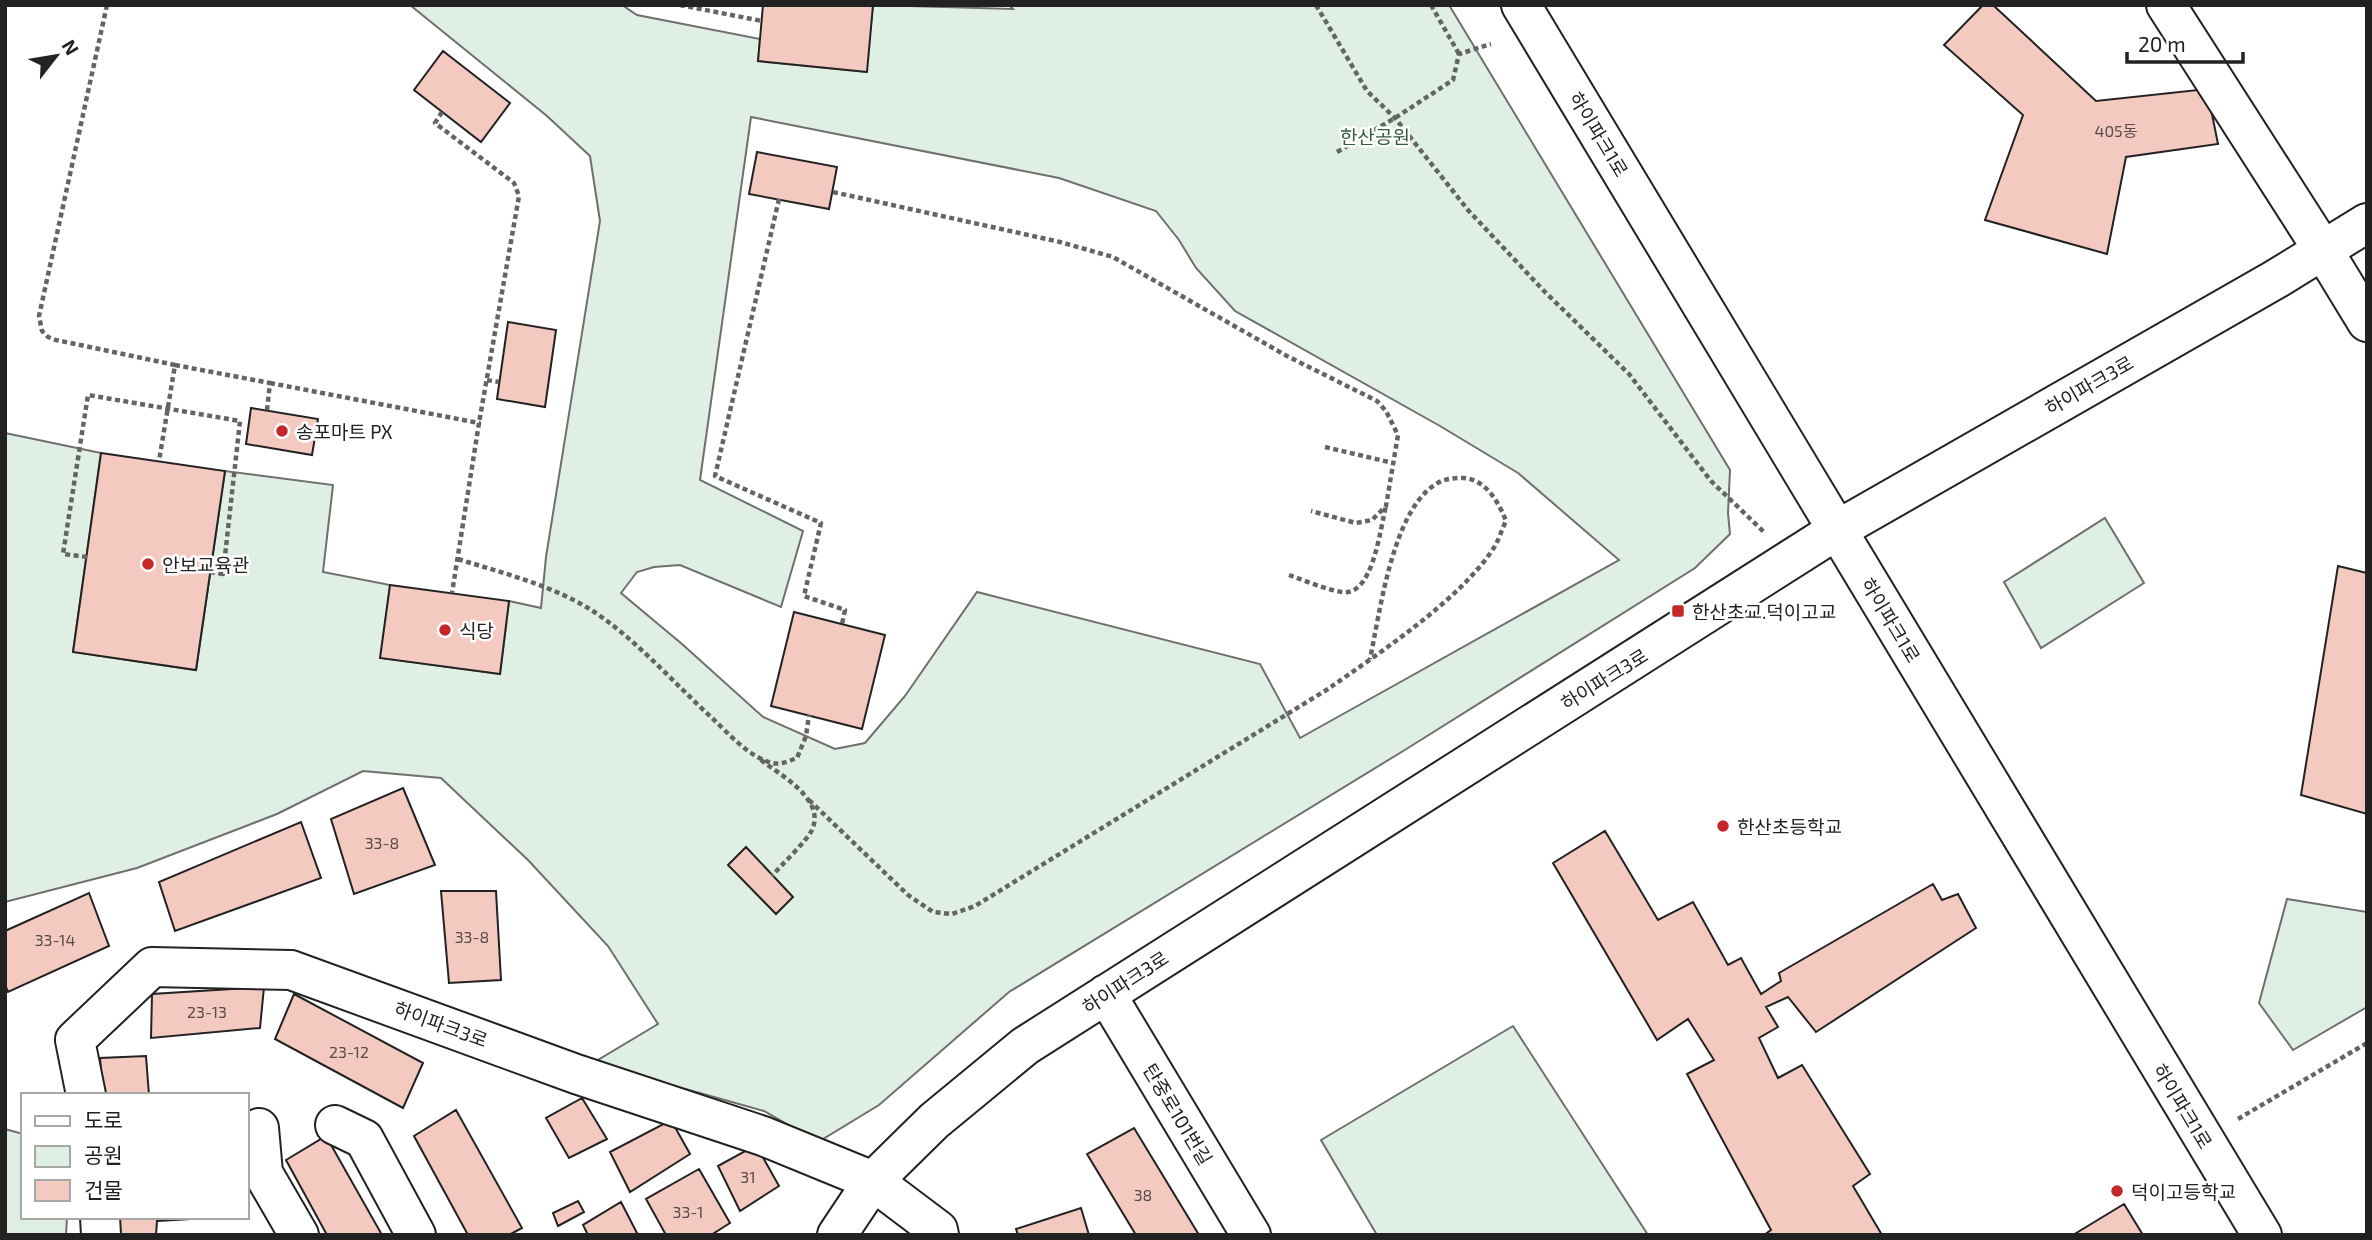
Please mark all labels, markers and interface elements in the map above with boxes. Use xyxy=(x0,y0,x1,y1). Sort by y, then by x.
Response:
north arrow xyxy=(21,21,91,91)
scale bar xyxy=(2127,21,2242,65)
text: 20 m xyxy=(2138,31,2186,56)
text: N xyxy=(58,35,84,59)
street label: 하이파크1로 xyxy=(1565,87,1633,181)
house number: 405동 xyxy=(2095,121,2138,140)
park label: 한산공원 xyxy=(1340,125,1410,148)
street label: 하이파크3로 xyxy=(2041,351,2137,419)
place label: 송포마트 PX xyxy=(296,420,393,443)
marker: 송포마트 PX xyxy=(274,423,290,439)
place label: 안보교육관 xyxy=(162,553,249,576)
marker: 안보교육관 xyxy=(140,556,156,572)
street label: 하이파크1로 xyxy=(1857,573,1925,667)
place label: 한산초교.덕이고교 xyxy=(1692,600,1836,623)
marker: 한산초교.덕이고교 xyxy=(1670,603,1686,619)
place label: 식당 xyxy=(459,619,494,642)
marker: 식당 xyxy=(437,622,453,638)
street label: 하이파크3로 xyxy=(1556,643,1652,715)
place label: 한산초등학교 xyxy=(1737,815,1842,838)
marker: 한산초등학교 xyxy=(1715,818,1731,834)
house number: 33-8 xyxy=(365,833,399,852)
house number: 33-8 xyxy=(455,927,489,946)
house number: 33-14 xyxy=(35,930,75,949)
street label: 하이파크3로 xyxy=(1078,946,1172,1018)
street label: 하이파크3로 xyxy=(391,996,491,1052)
house number: 23-13 xyxy=(187,1002,227,1021)
house number: 23-12 xyxy=(329,1042,369,1061)
street label: 탄중로101번길 xyxy=(1139,1059,1217,1169)
street label: 하이파크1로 xyxy=(2149,1059,2217,1153)
legend xyxy=(21,1093,248,1219)
text: 도로 xyxy=(84,1107,123,1132)
text: 공원 xyxy=(84,1142,123,1167)
house number: 31 xyxy=(740,1167,756,1186)
text: 건물 xyxy=(84,1177,123,1202)
place label: 덕이고등학교 xyxy=(2131,1180,2236,1203)
marker: 덕이고등학교 xyxy=(2109,1183,2125,1199)
house number: 38 xyxy=(1134,1185,1152,1204)
house number: 33-1 xyxy=(673,1202,703,1221)

